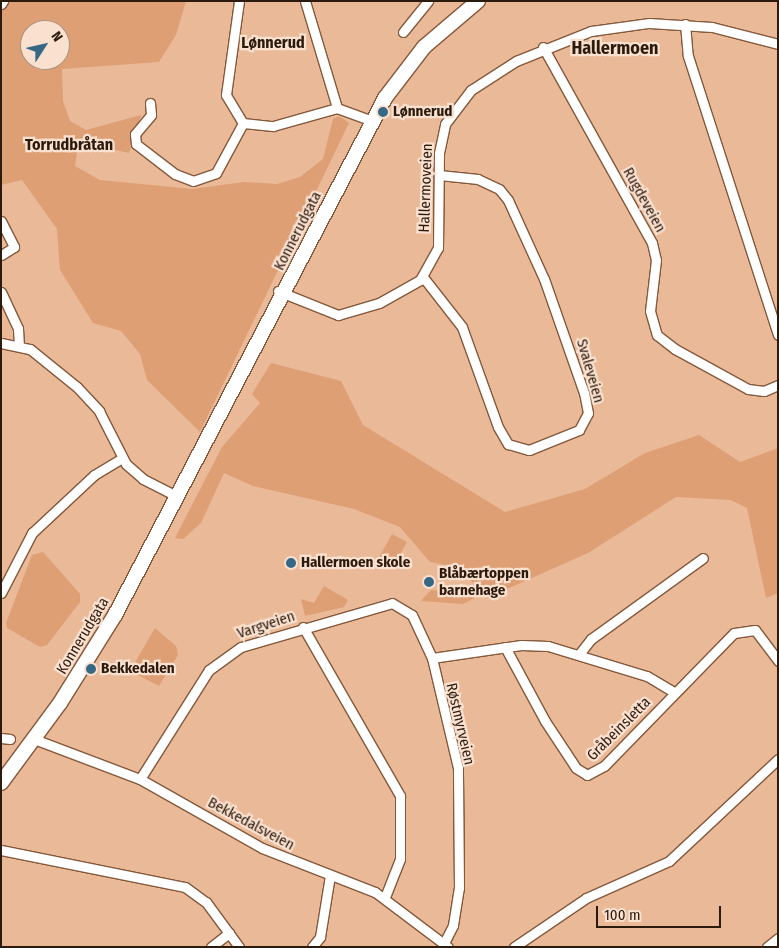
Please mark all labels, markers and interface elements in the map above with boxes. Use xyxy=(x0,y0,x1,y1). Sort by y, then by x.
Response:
north arrow xyxy=(20,20,70,70)
text: N xyxy=(48,28,66,45)
district label: Lønnerud xyxy=(241,33,305,53)
district label: Hallermoen xyxy=(572,37,658,59)
place label: Lønnerud xyxy=(393,103,452,121)
marker: Lønnerud xyxy=(377,106,389,118)
district label: Torrudbråtan xyxy=(25,135,113,155)
street label: Hallermoveien xyxy=(415,143,437,233)
street label: Rugdeveien xyxy=(619,164,669,236)
street label: Konnerudgata xyxy=(270,189,326,273)
street label: Svaleveien xyxy=(572,337,608,405)
place label: Hallermoen skole xyxy=(301,554,410,572)
marker: Hallermoen skole xyxy=(285,557,297,569)
place label: Blåbærtoppen barnehage xyxy=(439,564,529,599)
marker: Blåbærtoppen barnehage xyxy=(423,576,435,588)
street label: Konnerudgata xyxy=(53,594,113,678)
street label: Vargveien xyxy=(235,607,297,643)
place label: Bekkedalen xyxy=(101,660,175,678)
marker: Bekkedalen xyxy=(85,663,97,675)
street label: Røstmyrveien xyxy=(442,681,478,767)
street label: Gråbeinsletta xyxy=(583,693,655,765)
street label: Bekkedalsveien xyxy=(205,794,297,854)
scale bar xyxy=(599,896,724,928)
text: 100 m xyxy=(604,906,641,924)

